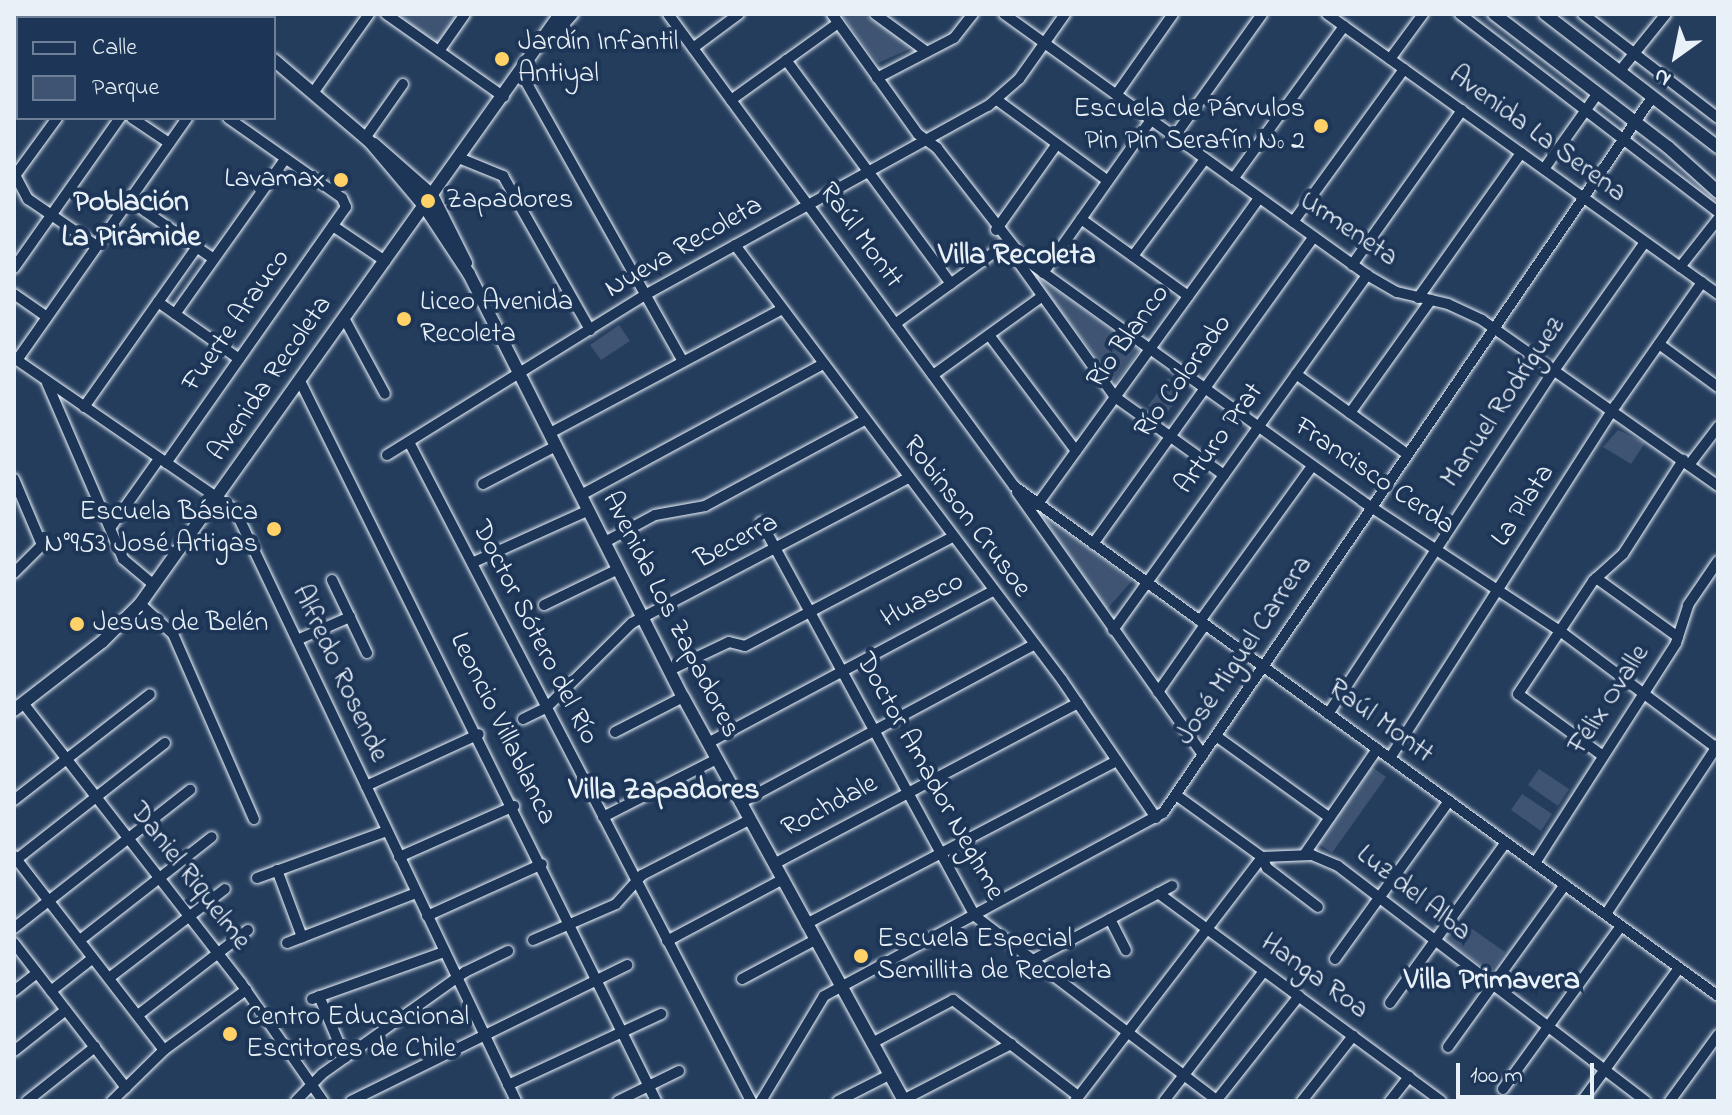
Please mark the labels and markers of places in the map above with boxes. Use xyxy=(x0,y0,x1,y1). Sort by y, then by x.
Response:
place label: Jardín Infantil Antiyal xyxy=(518,26,678,92)
marker: Jardín Infantil Antiyal xyxy=(493,50,511,68)
place label: Escuela de Párvulos Pin Pin Serafín Nº 2 xyxy=(1073,93,1305,159)
marker: Escuela de Párvulos Pin Pin Serafín Nº 2 xyxy=(1312,117,1330,135)
place label: Lavamax xyxy=(224,163,325,197)
marker: Lavamax xyxy=(332,171,350,189)
place label: Zapadores xyxy=(446,184,573,218)
marker: Zapadores xyxy=(417,190,439,212)
place label: Liceo Avenida Recoleta xyxy=(420,286,573,352)
marker: Liceo Avenida Recoleta xyxy=(395,310,413,328)
place label: Escuela Básica N°953 José Artigas xyxy=(44,496,258,562)
marker: Escuela Básica N°953 José Artigas xyxy=(265,520,283,538)
place label: Jesús de Belén xyxy=(93,607,268,641)
marker: Jesús de Belén xyxy=(68,615,86,633)
place label: Escuela Especial Semillita de Recoleta xyxy=(877,923,1111,989)
marker: Escuela Especial Semillita de Recoleta xyxy=(852,947,870,965)
place label: Centro Educacional Escritores de Chile xyxy=(246,1001,469,1067)
marker: Centro Educacional Escritores de Chile xyxy=(221,1025,239,1043)

